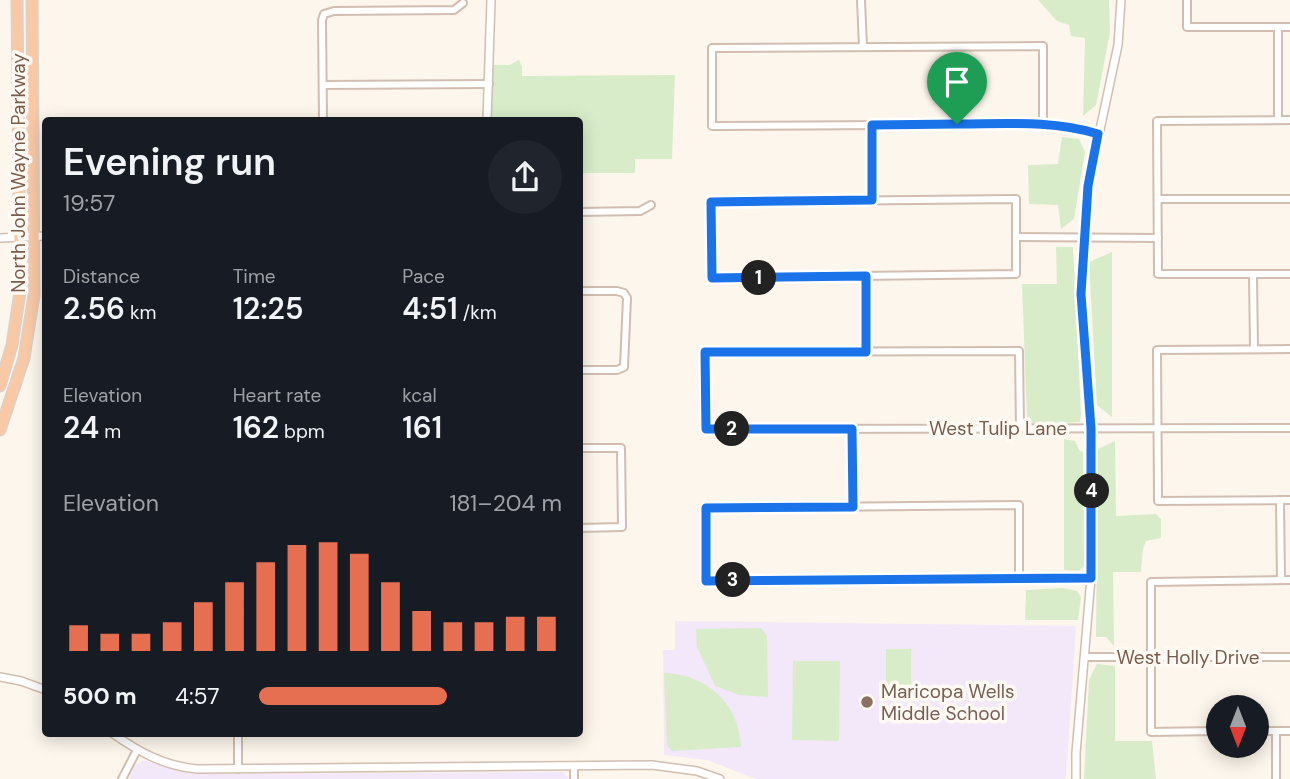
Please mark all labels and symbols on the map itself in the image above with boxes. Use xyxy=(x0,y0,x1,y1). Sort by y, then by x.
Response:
pin xyxy=(927,52,987,124)
street label: North John Wayne Parkway xyxy=(6,53,31,293)
pin: 1 xyxy=(742,260,776,296)
pin: 2 xyxy=(714,412,750,446)
street label: West Tulip Lane xyxy=(929,416,1067,441)
pin: 4 xyxy=(1074,474,1110,508)
pin: 3 xyxy=(716,562,750,598)
street label: West Holly Drive xyxy=(1116,645,1260,670)
place label: Maricopa Wells Middle School xyxy=(881,679,1015,726)
marker: Maricopa Wells Middle School xyxy=(859,694,875,710)
north arrow xyxy=(1206,695,1269,758)

